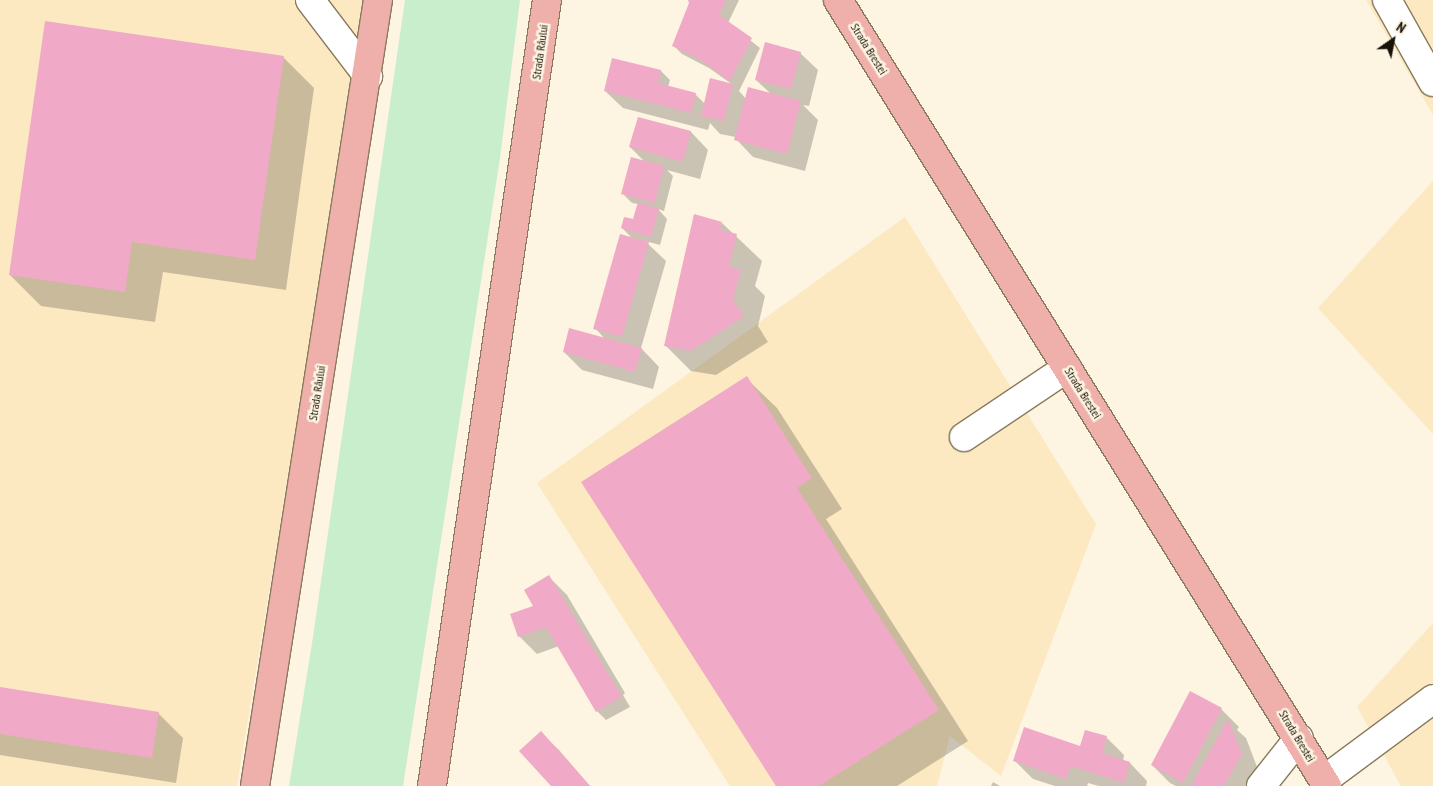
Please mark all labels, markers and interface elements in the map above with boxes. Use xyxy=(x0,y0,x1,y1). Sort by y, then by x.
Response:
north arrow xyxy=(1368,15,1418,65)
text: N xyxy=(1393,18,1409,37)
street label: Strada Brestei xyxy=(848,21,890,77)
street label: Strada Râului xyxy=(529,24,551,80)
street label: Strada Râului xyxy=(306,364,328,422)
street label: Strada Brestei xyxy=(1062,365,1104,421)
street label: Strada Brestei xyxy=(1276,708,1318,764)

